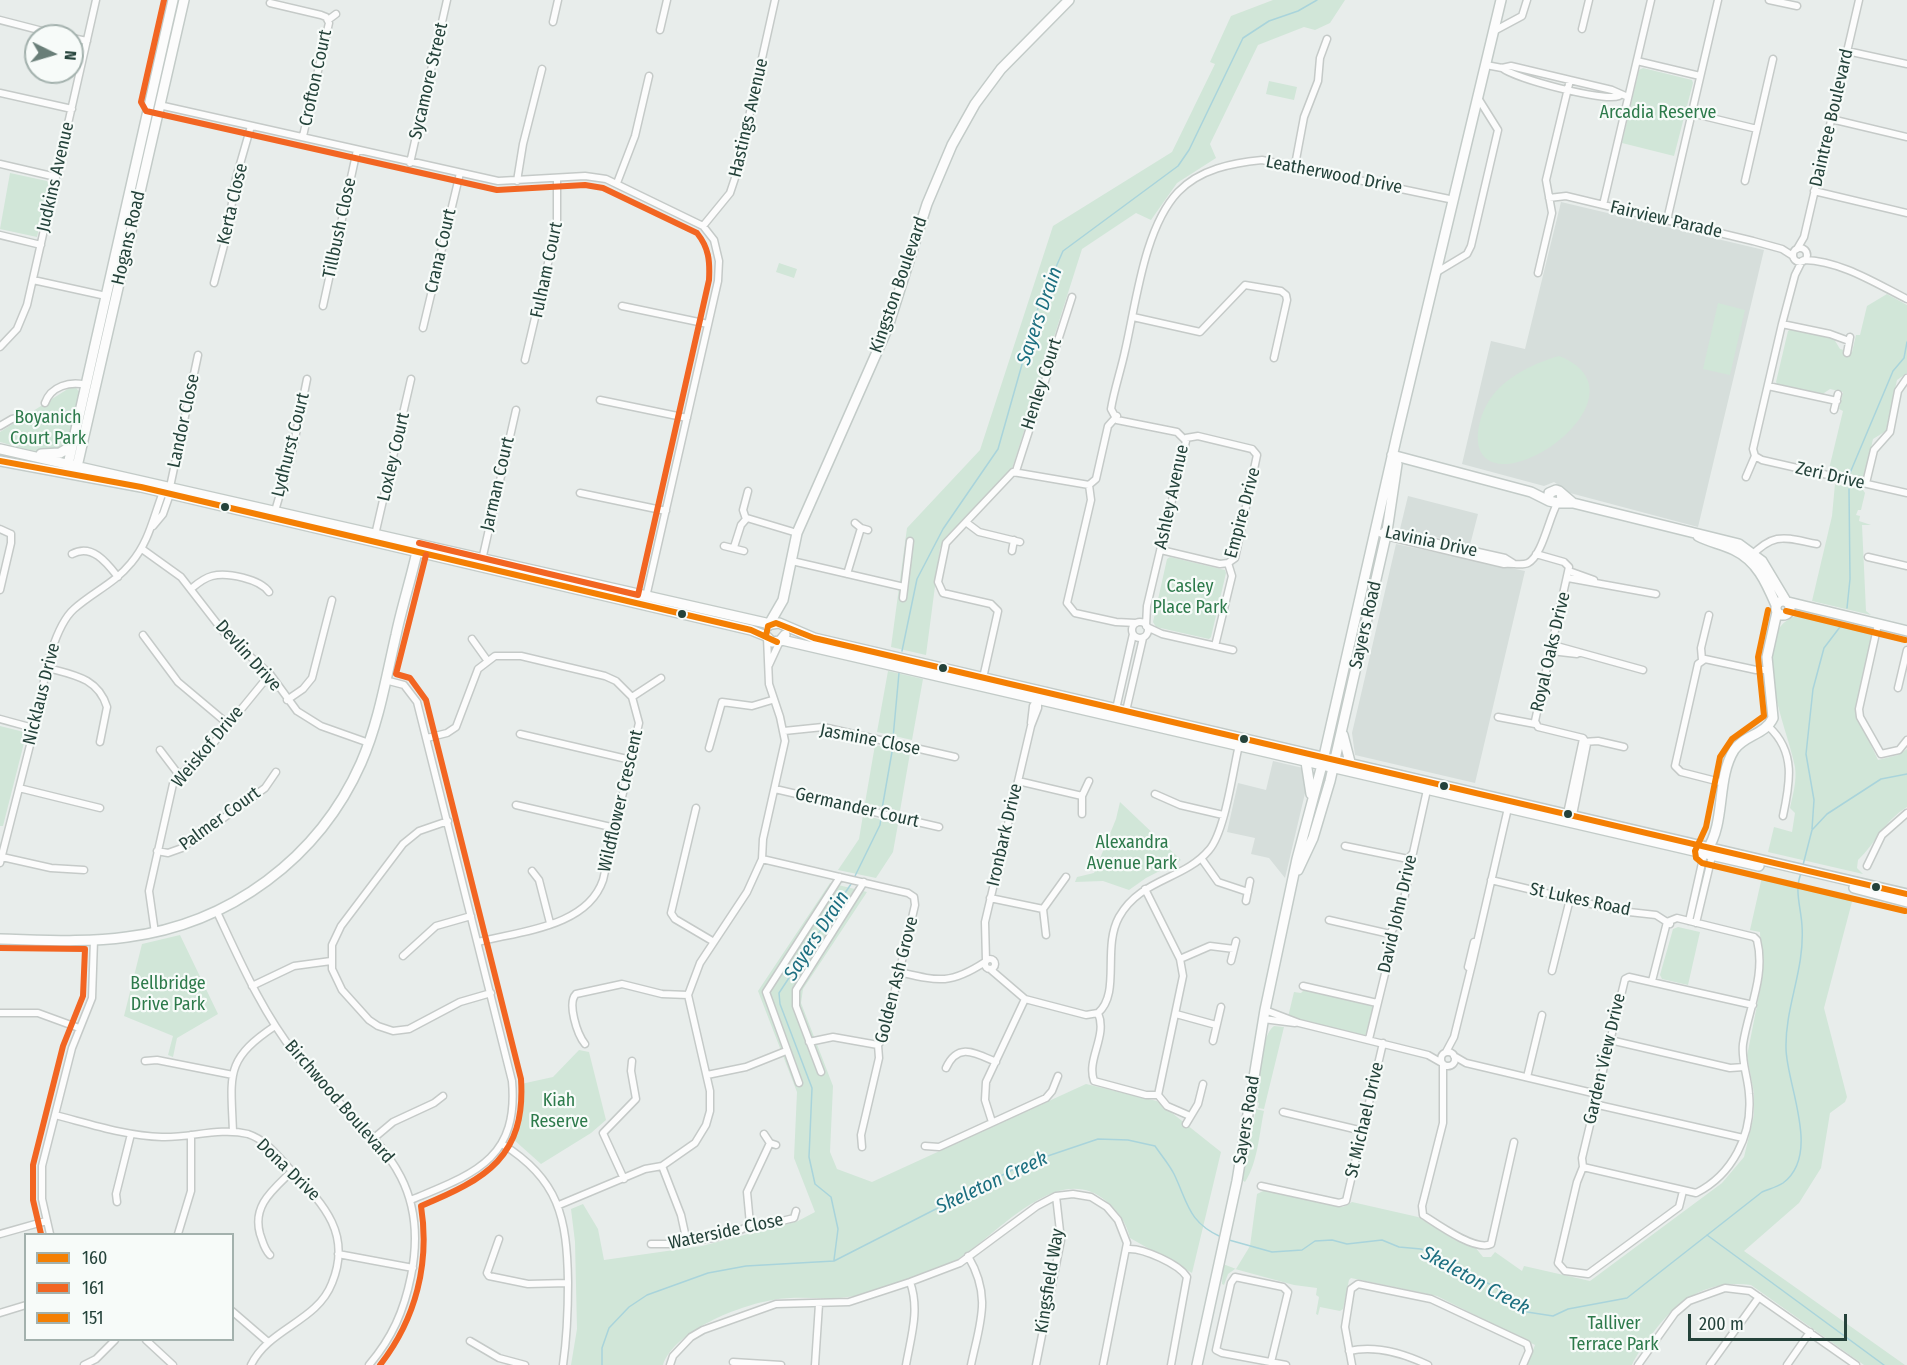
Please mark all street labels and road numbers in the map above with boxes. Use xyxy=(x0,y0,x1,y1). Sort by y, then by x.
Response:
street label: Sycamore Street xyxy=(405,20,453,142)
street label: Crofton Court xyxy=(295,28,337,128)
street label: Daintree Boulevard xyxy=(1806,47,1858,189)
street label: Hastings Avenue xyxy=(725,56,773,180)
street label: Judkins Avenue xyxy=(33,120,79,234)
street label: Leatherwood Drive xyxy=(1264,151,1404,199)
street label: Kerta Close xyxy=(213,161,253,247)
street label: Tillbush Close xyxy=(319,176,361,280)
street label: Hogans Road xyxy=(108,189,150,287)
street label: Fairview Parade xyxy=(1608,197,1724,243)
street label: Crana Court xyxy=(421,207,461,295)
street label: Kingston Boulevard xyxy=(866,214,932,356)
street label: Fulham Court xyxy=(526,220,568,320)
street label: Henley Court xyxy=(1017,336,1067,432)
street label: Landor Close xyxy=(164,372,204,470)
street label: Lydhurst Court xyxy=(268,390,314,500)
street label: Loxley Court xyxy=(373,411,415,503)
street label: Jarman Court xyxy=(477,435,519,533)
street label: Ashley Avenue xyxy=(1150,443,1194,551)
street label: Zeri Drive xyxy=(1793,458,1867,494)
street label: Empire Drive xyxy=(1221,465,1265,561)
street label: Lavinia Drive xyxy=(1383,522,1479,562)
street label: Sayers Road xyxy=(1345,579,1387,671)
street label: Royal Oaks Drive xyxy=(1527,590,1575,714)
street label: Devlin Drive xyxy=(210,616,286,696)
street label: Nicklaus Drive xyxy=(19,641,65,747)
street label: Weiskof Drive xyxy=(168,702,248,792)
street label: Jasmine Close xyxy=(818,720,922,760)
street label: Wildflower Crescent xyxy=(594,728,648,874)
street label: Palmer Court xyxy=(175,782,265,856)
street label: Ironbark Drive xyxy=(983,782,1027,888)
street label: Germander Court xyxy=(793,783,921,833)
street label: David John Drive xyxy=(1374,853,1422,975)
street label: St Lukes Road xyxy=(1528,879,1632,921)
street label: Golden Ash Grove xyxy=(871,914,923,1046)
street label: Garden View Drive xyxy=(1579,991,1631,1127)
street label: Birchwood Boulevard xyxy=(280,1036,398,1168)
street label: St Michael Drive xyxy=(1341,1060,1389,1180)
street label: Sayers Road xyxy=(1229,1074,1265,1166)
street label: Dona Drive xyxy=(252,1134,324,1206)
street label: Waterside Close xyxy=(667,1209,785,1255)
street label: Kingsfield Way xyxy=(1031,1227,1069,1335)

